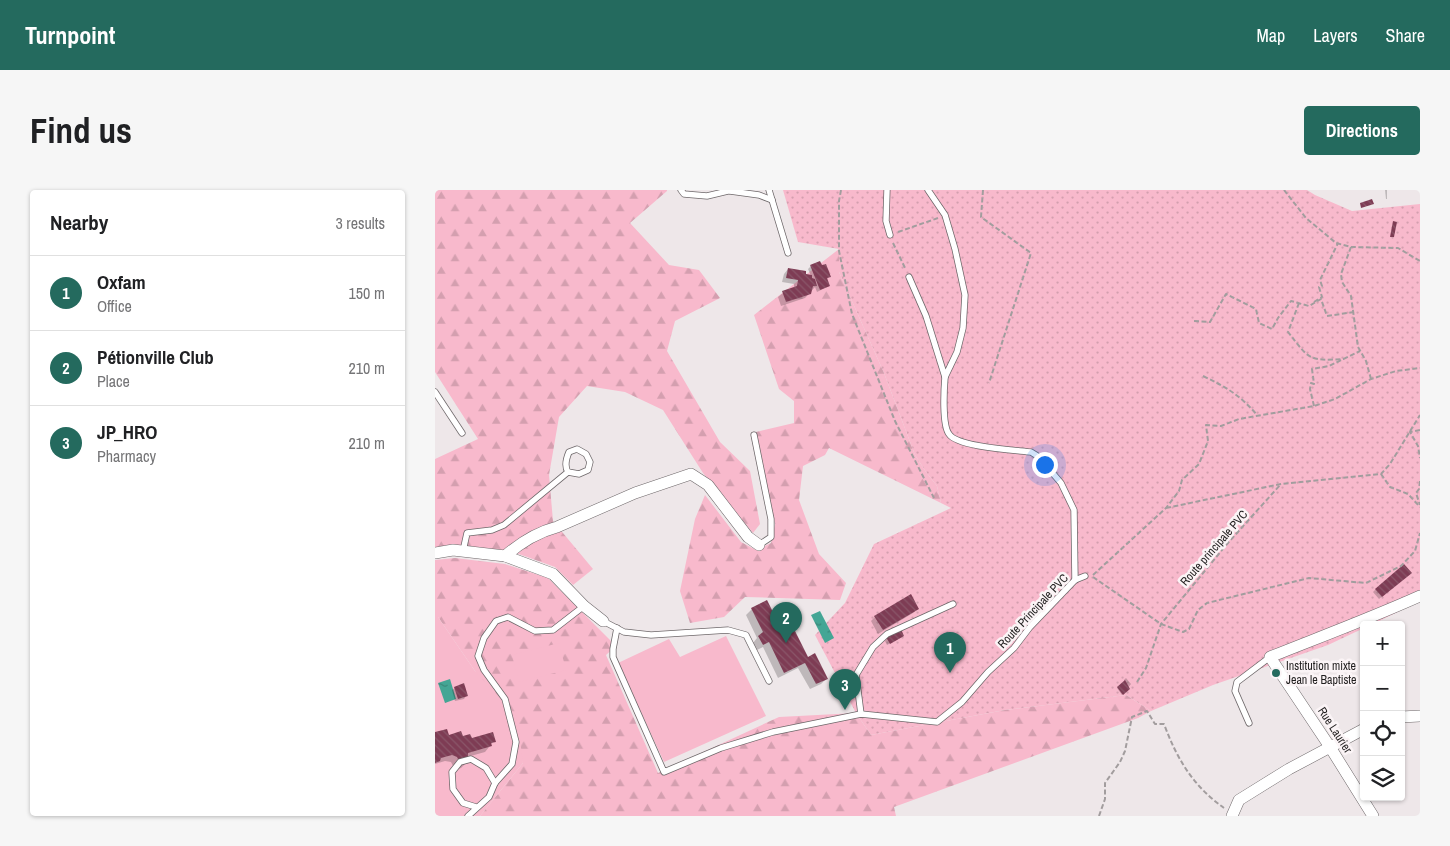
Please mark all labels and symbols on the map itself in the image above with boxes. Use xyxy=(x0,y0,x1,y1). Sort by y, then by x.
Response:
your location xyxy=(1032,452,1058,478)
street label: Route principale PVC xyxy=(1177,507,1251,589)
street label: Route Principale PVC xyxy=(994,570,1072,652)
pin: 2 xyxy=(770,602,802,643)
pin: 1 xyxy=(934,632,966,673)
place label: Institution mixte Jean le Baptiste xyxy=(1286,658,1357,688)
marker: Institution mixte Jean le Baptiste xyxy=(1270,667,1282,679)
pin: 3 xyxy=(829,669,861,710)
street label: Rue Laurier xyxy=(1314,704,1356,757)

